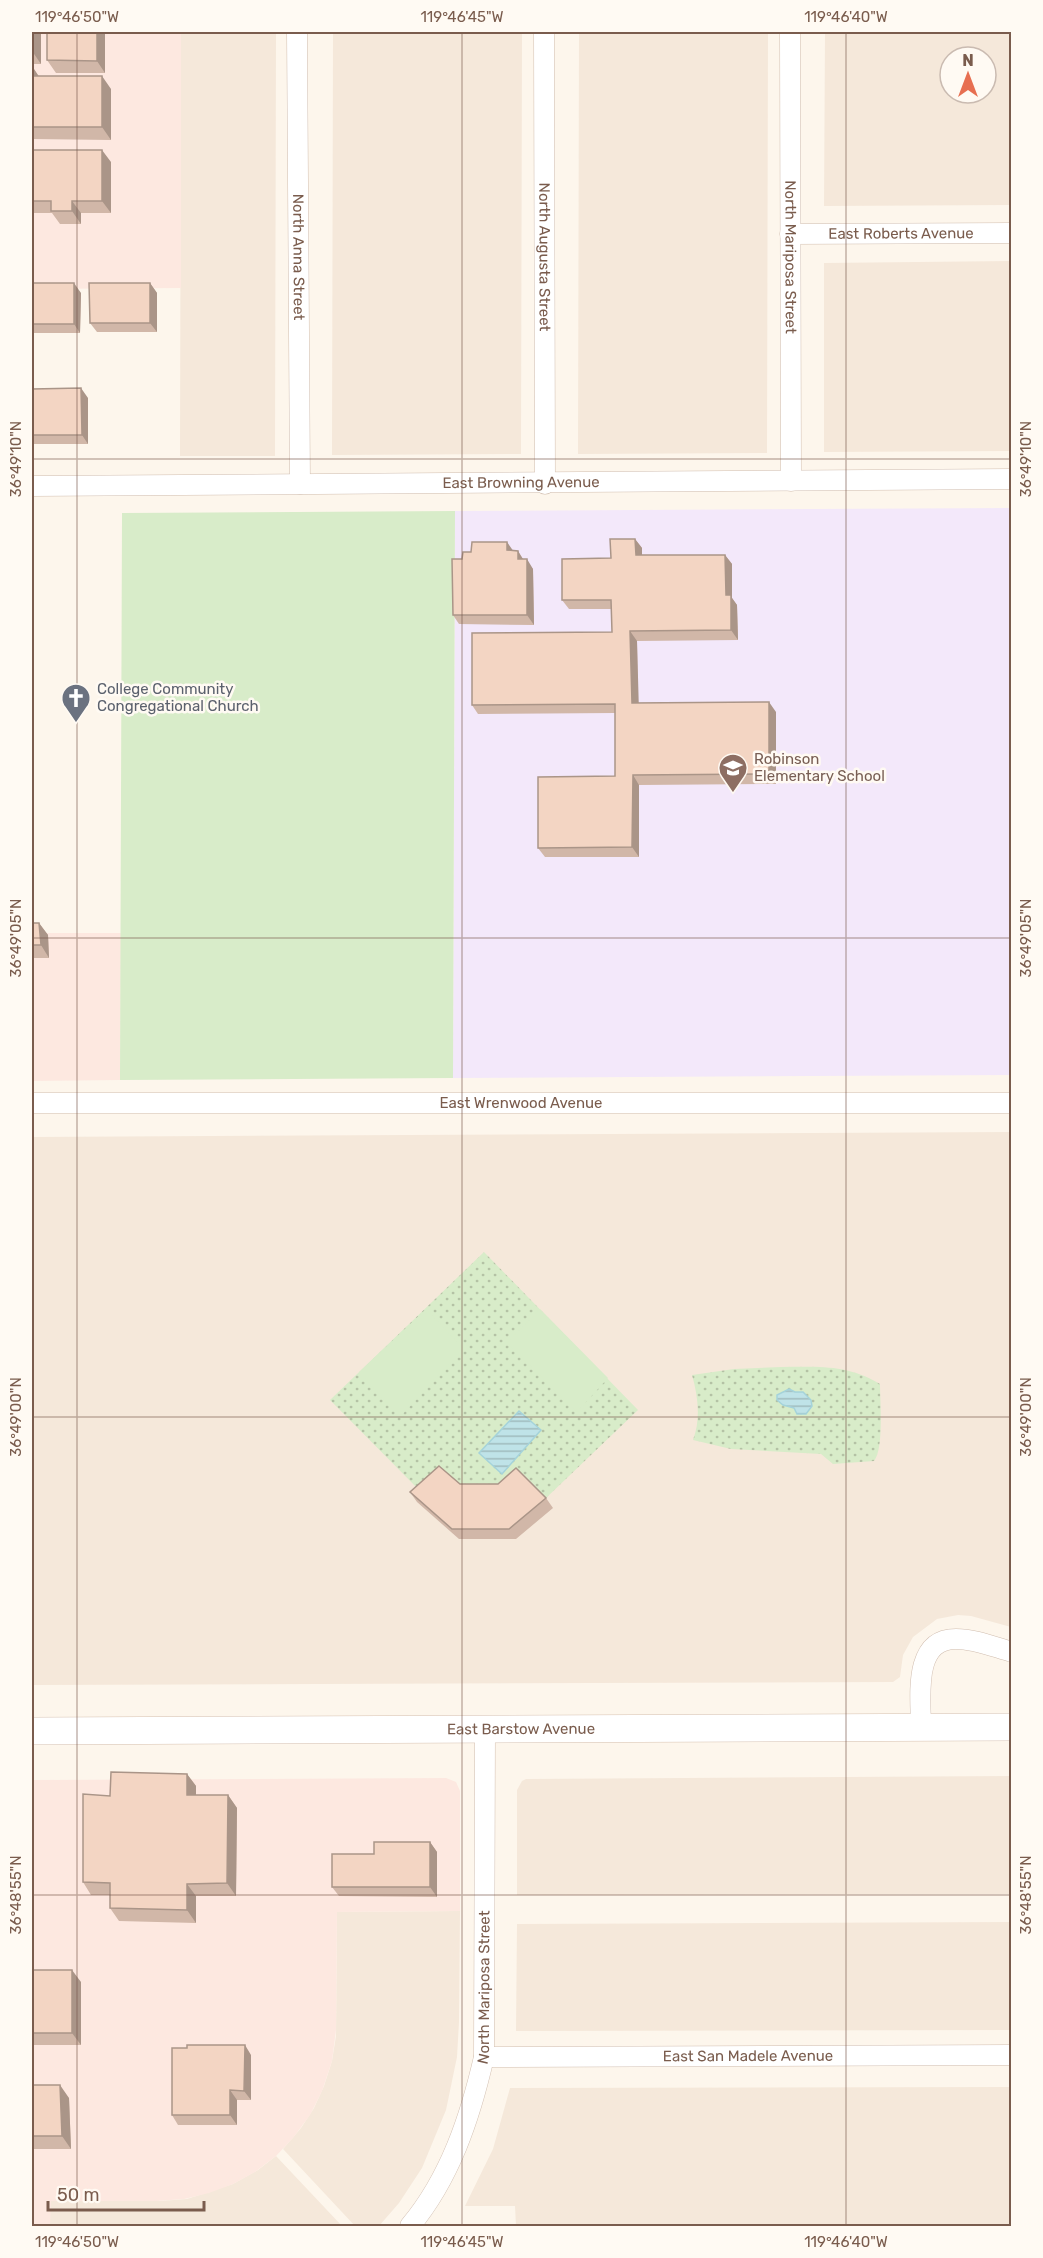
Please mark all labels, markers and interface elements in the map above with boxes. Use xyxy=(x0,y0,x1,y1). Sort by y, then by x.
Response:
text: 119°46'50"W xyxy=(35,8,119,26)
text: 119°46'45"W xyxy=(420,8,504,26)
text: 119°46'40"W xyxy=(804,8,888,26)
north arrow xyxy=(938,45,998,105)
text: N xyxy=(962,51,974,70)
street label: North Mariposa Street xyxy=(781,180,800,334)
street label: North Augusta Street xyxy=(535,183,554,332)
street label: North Anna Street xyxy=(289,194,308,321)
street label: East Roberts Avenue xyxy=(828,224,974,243)
text: 36°49'10"N xyxy=(7,421,25,497)
text: 36°49'10"N xyxy=(1017,421,1035,497)
street label: East Browning Avenue xyxy=(442,473,600,492)
place label: College Community Congregational Church xyxy=(97,680,259,715)
church icon: College Community Congregational Church xyxy=(60,682,92,724)
place label: Robinson Elementary School xyxy=(754,750,885,785)
school or university icon: Robinson Elementary School xyxy=(717,752,749,794)
text: 36°49'05"N xyxy=(7,898,25,978)
text: 36°49'05"N xyxy=(1017,898,1035,978)
street label: East Wrenwood Avenue xyxy=(439,1094,603,1112)
text: 36°49'00"N xyxy=(7,1377,25,1457)
text: 36°49'00"N xyxy=(1017,1377,1035,1457)
street label: East Barstow Avenue xyxy=(447,1720,595,1738)
text: 36°48'55"N xyxy=(7,1855,25,1935)
text: 36°48'55"N xyxy=(1017,1855,1035,1935)
street label: North Mariposa Street xyxy=(474,1910,494,2066)
street label: East San Madele Avenue xyxy=(663,2047,833,2065)
scale bar xyxy=(48,2174,204,2212)
text: 50 m xyxy=(57,2184,100,2206)
text: 119°46'50"W xyxy=(35,2233,119,2251)
text: 119°46'45"W xyxy=(420,2233,504,2251)
text: 119°46'40"W xyxy=(804,2233,888,2251)

